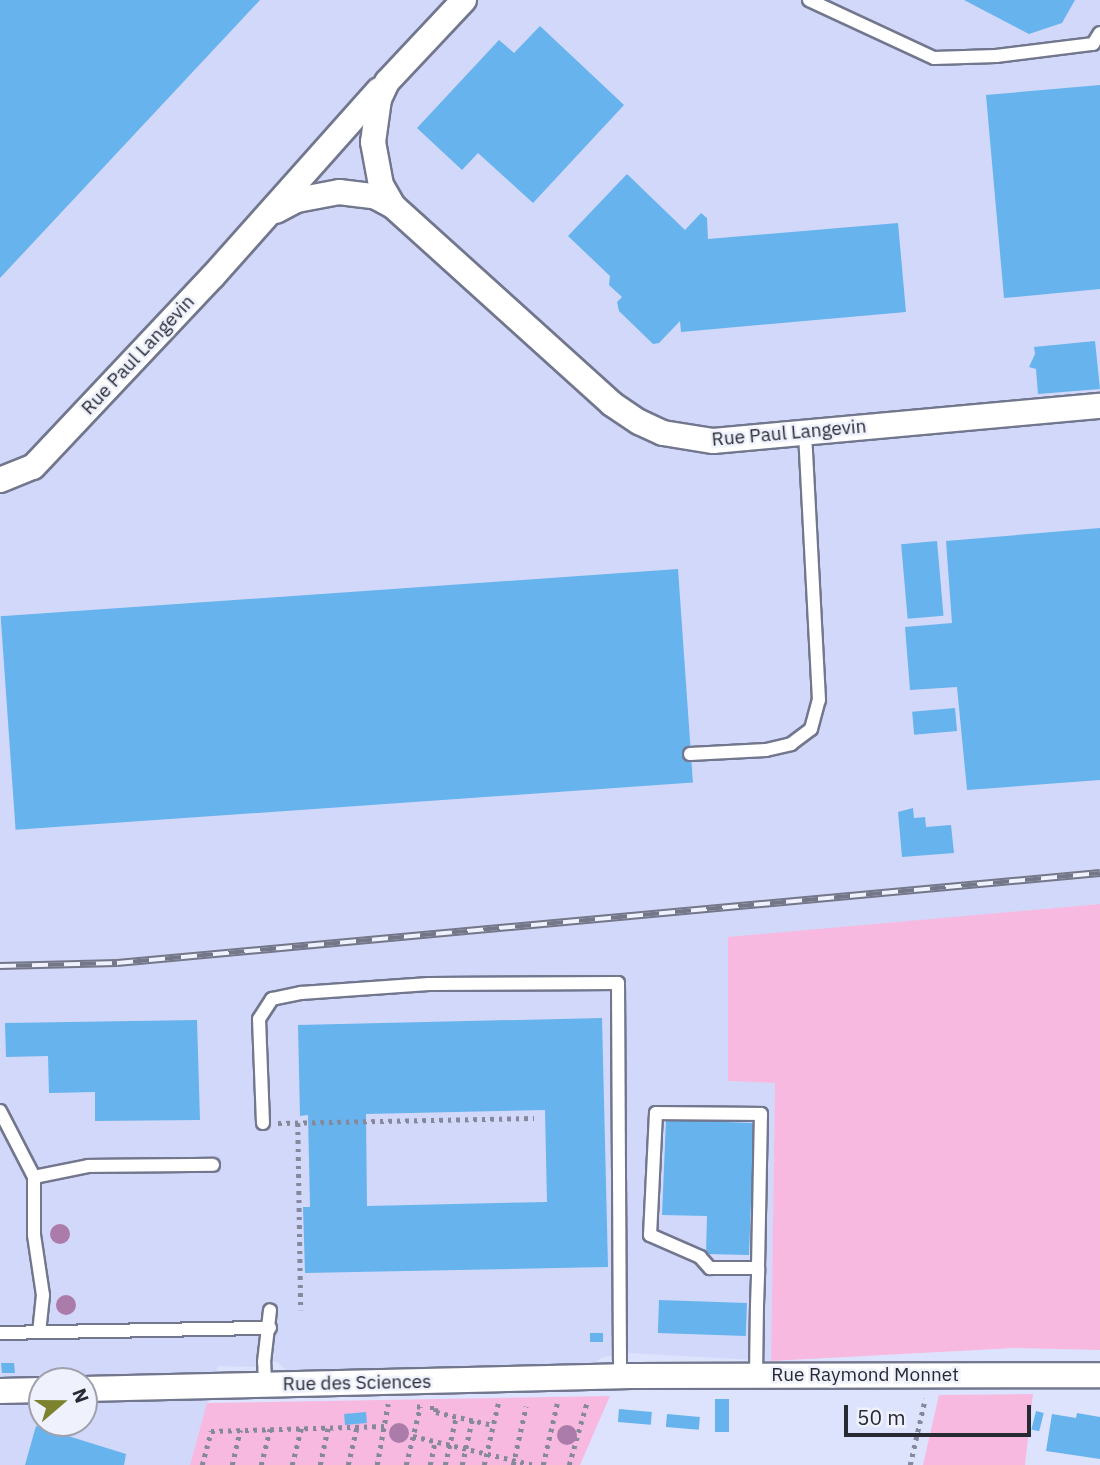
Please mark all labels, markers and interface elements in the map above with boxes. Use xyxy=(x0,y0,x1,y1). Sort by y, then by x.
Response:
street label: Rue Paul Langevin xyxy=(77,290,199,420)
street label: Rue Paul Langevin xyxy=(711,415,867,451)
street label: Rue Raymond Monnet xyxy=(771,1364,959,1386)
north arrow xyxy=(28,1367,98,1437)
street label: Rue des Sciences xyxy=(282,1370,432,1396)
text: N xyxy=(67,1385,94,1406)
scale bar xyxy=(848,1392,1035,1436)
text: 50 m xyxy=(857,1403,906,1431)

